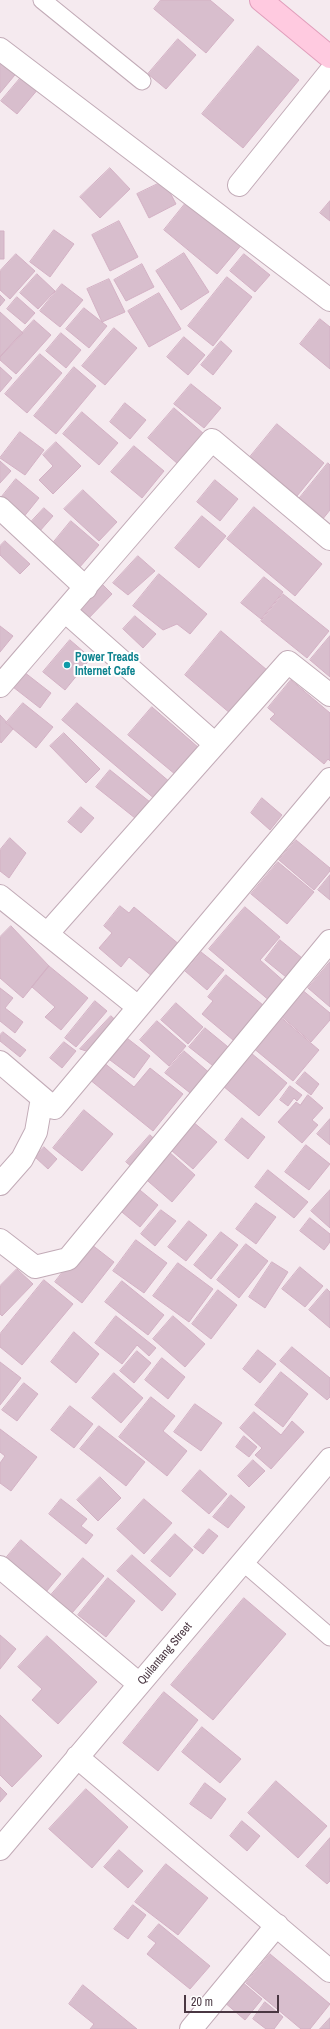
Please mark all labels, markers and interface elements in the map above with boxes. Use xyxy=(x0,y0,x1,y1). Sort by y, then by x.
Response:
place label: Power Treads Internet Cafe xyxy=(75,651,139,679)
marker: Power Treads Internet Cafe xyxy=(62,660,72,670)
street label: Quilantang Street xyxy=(135,1620,195,1688)
scale bar xyxy=(186,1987,281,2013)
text: 20 m xyxy=(191,1994,213,2010)

